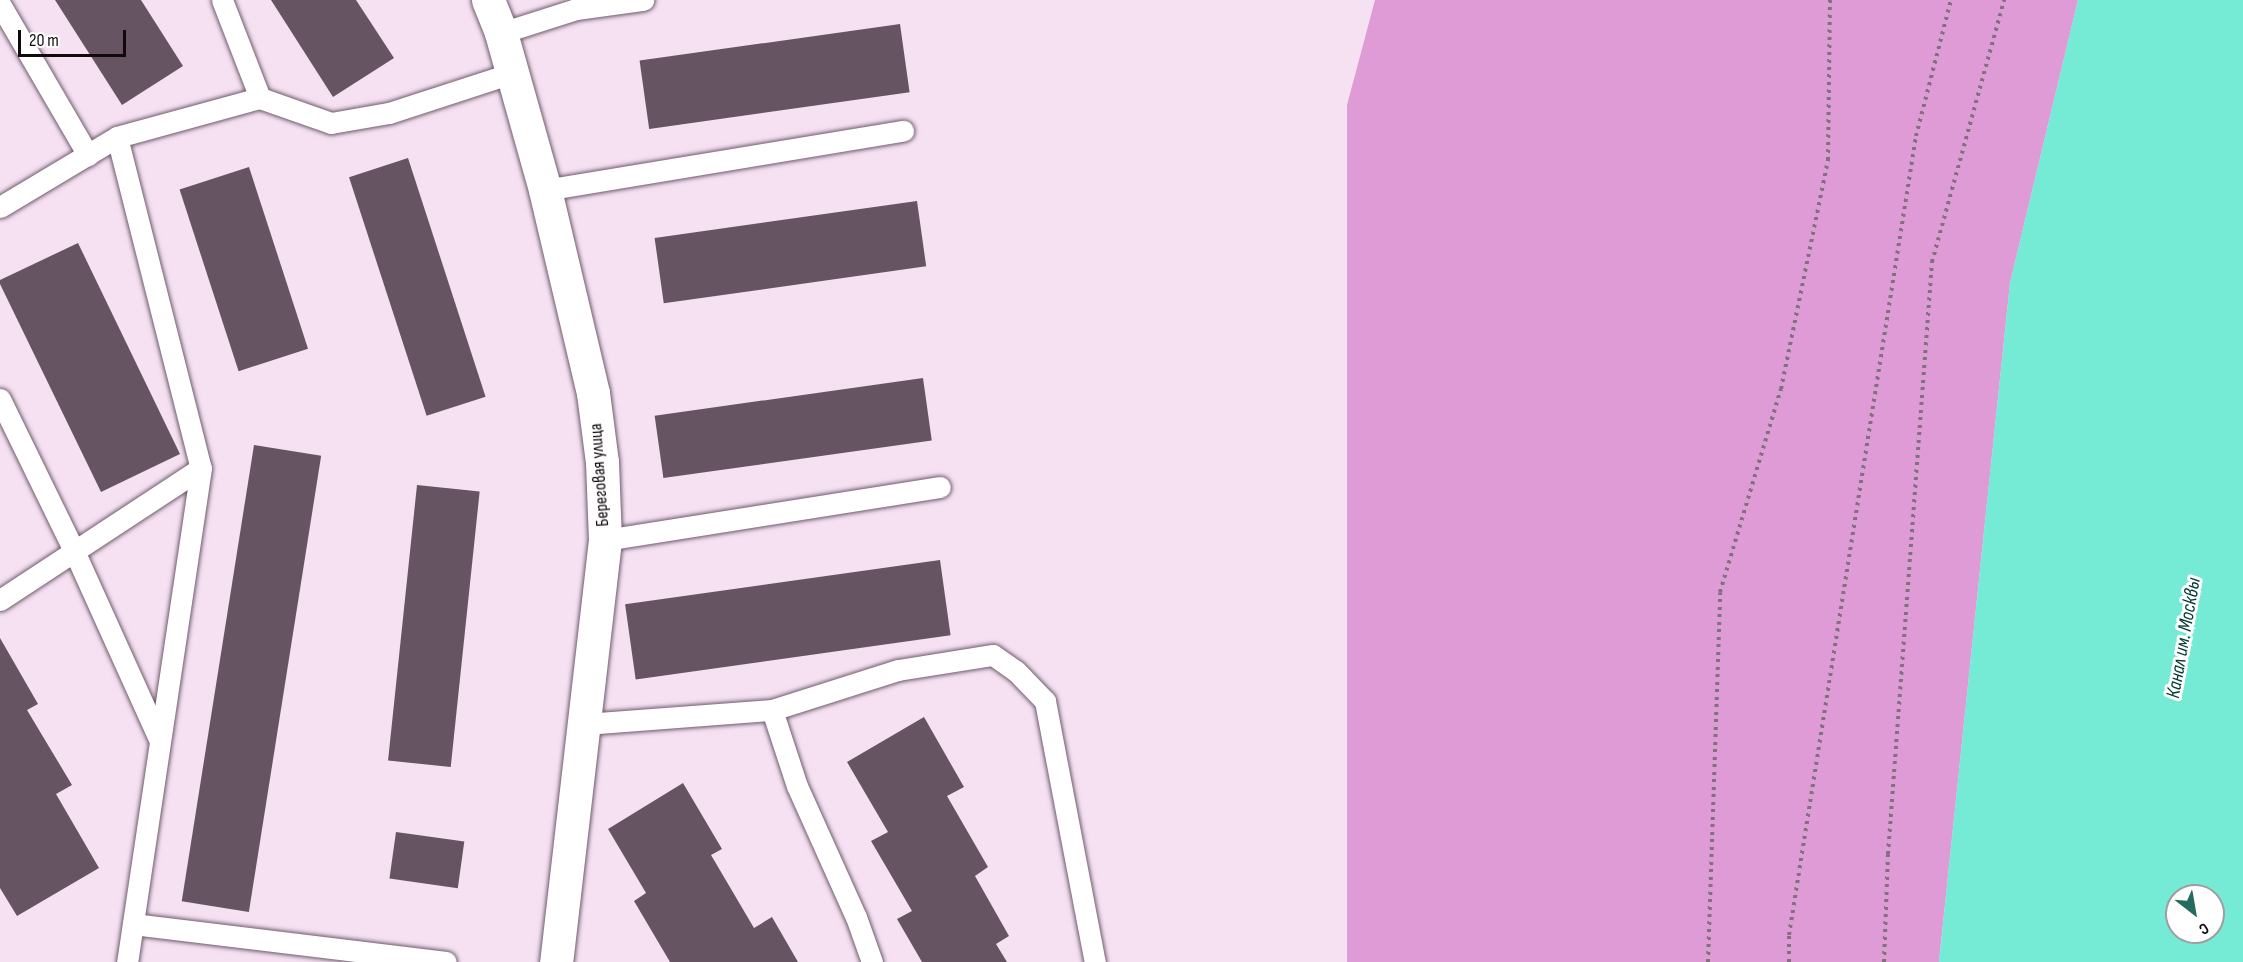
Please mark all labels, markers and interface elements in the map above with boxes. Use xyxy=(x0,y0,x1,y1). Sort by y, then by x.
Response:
scale bar xyxy=(21,18,129,56)
text: 20 m xyxy=(29,30,59,51)
street label: Береговая улица xyxy=(586,423,614,527)
water label: Канал им. Москвы xyxy=(2162,576,2206,700)
north arrow xyxy=(2165,884,2225,944)
text: С xyxy=(2195,918,2212,938)

